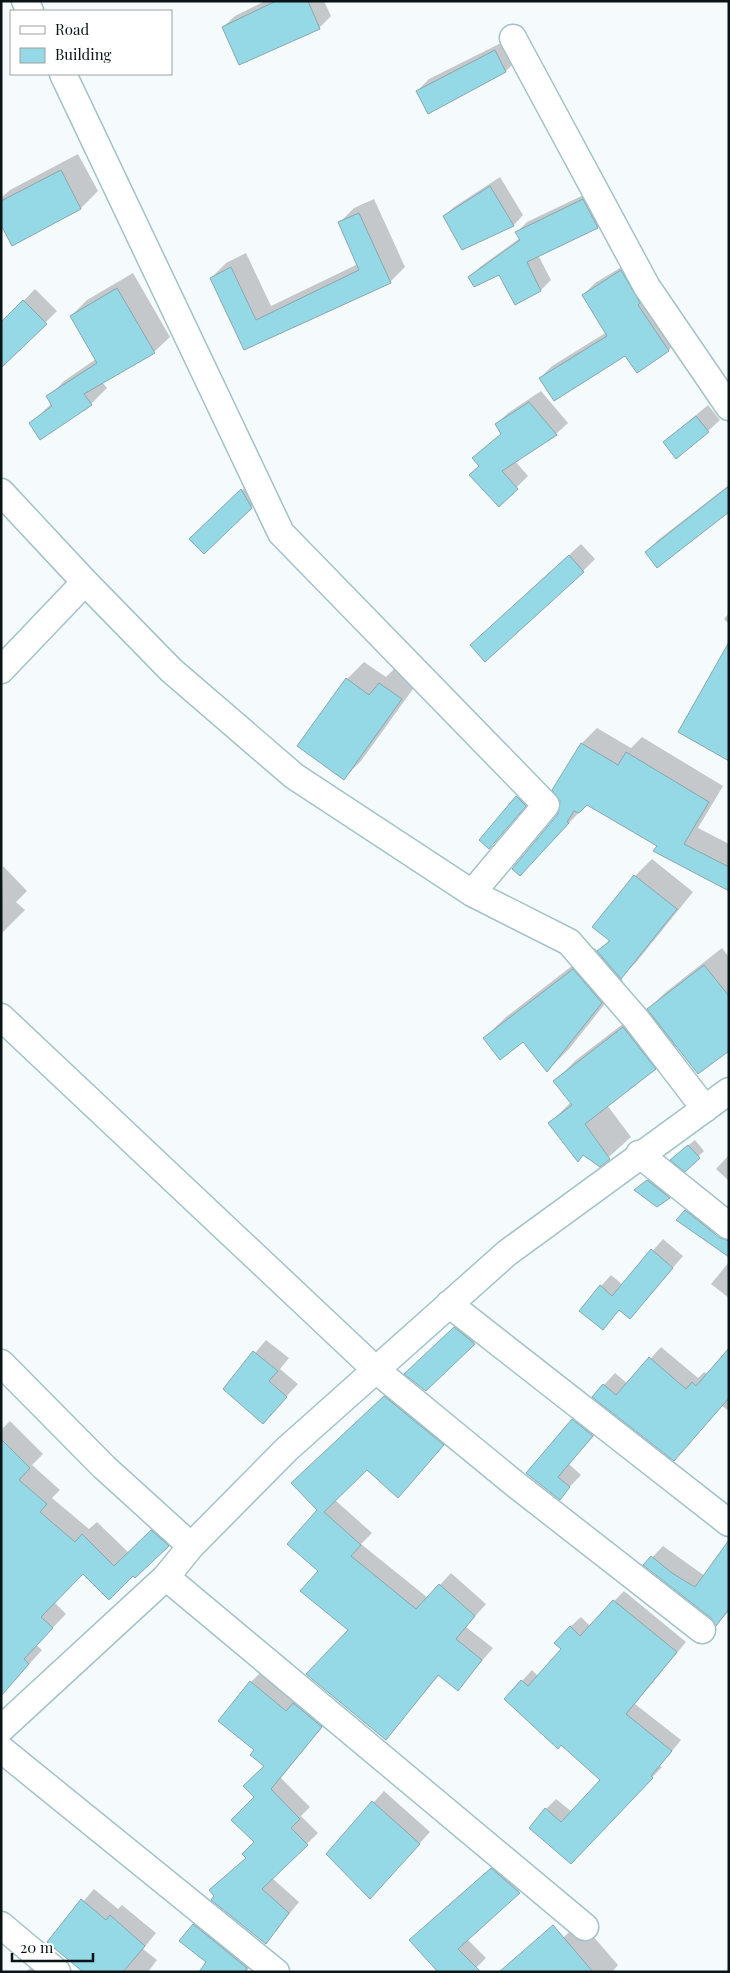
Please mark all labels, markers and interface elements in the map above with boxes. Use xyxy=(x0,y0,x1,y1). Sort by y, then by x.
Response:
legend xyxy=(10,10,172,75)
text: Road xyxy=(55,19,89,39)
text: Building xyxy=(55,44,112,64)
scale bar xyxy=(12,1930,94,1962)
text: 20 m xyxy=(20,1937,54,1957)

